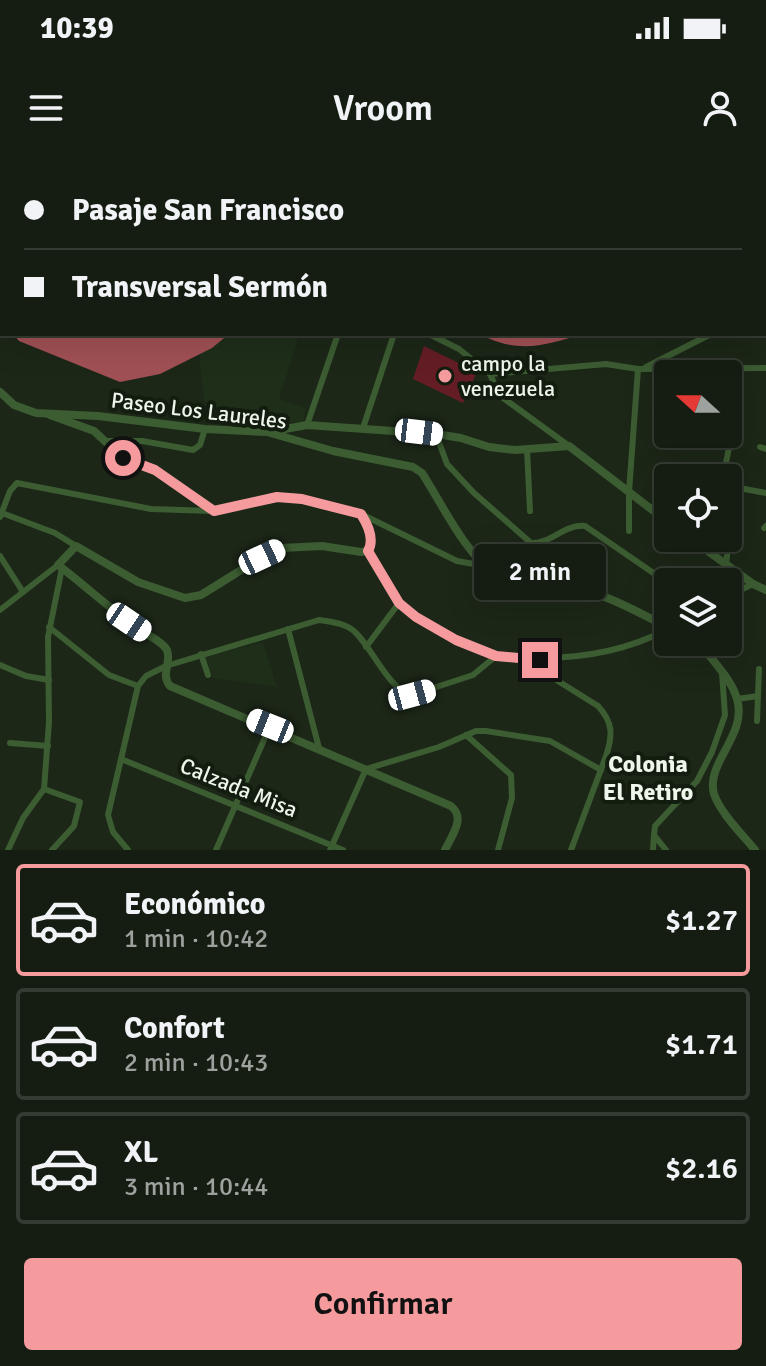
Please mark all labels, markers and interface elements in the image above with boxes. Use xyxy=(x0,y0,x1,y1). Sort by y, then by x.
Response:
text: 10:39 xyxy=(40,10,114,47)
icon: menu xyxy=(24,86,68,130)
text: Vroom xyxy=(333,86,433,131)
icon: person xyxy=(698,86,742,130)
text: Pasaje San Francisco xyxy=(72,192,344,229)
text: Transversal Sermón xyxy=(72,269,328,306)
place label: campo la venezuela xyxy=(461,350,555,402)
north arrow xyxy=(654,360,742,448)
map controls xyxy=(654,360,742,656)
marker: campo la venezuela xyxy=(436,367,454,385)
street label: Paseo Los Laureles xyxy=(110,386,288,435)
car xyxy=(394,417,444,447)
route start xyxy=(105,440,141,476)
button: locate xyxy=(654,464,742,552)
car xyxy=(235,536,289,578)
callout: 2 min xyxy=(474,544,606,600)
text: 2 min xyxy=(509,556,571,588)
button: layers xyxy=(654,568,742,656)
car xyxy=(102,599,156,645)
route end xyxy=(522,642,558,678)
car xyxy=(386,677,438,713)
car xyxy=(243,706,297,746)
district label: Colonia El Retiro xyxy=(603,749,693,807)
street label: Calzada Misa xyxy=(176,752,301,823)
icon: car xyxy=(28,884,100,956)
text: Económico xyxy=(124,886,266,923)
text: $1.27 xyxy=(665,902,738,939)
text: 1 min · 10:42 xyxy=(124,923,268,955)
icon: car xyxy=(28,1008,100,1080)
text: Confort xyxy=(124,1010,225,1047)
text: $1.71 xyxy=(665,1026,738,1063)
text: 2 min · 10:43 xyxy=(124,1047,268,1079)
icon: car xyxy=(28,1132,100,1204)
text: XL xyxy=(124,1134,158,1171)
text: $2.16 xyxy=(665,1150,738,1187)
text: 3 min · 10:44 xyxy=(124,1171,268,1203)
button: Confirmar xyxy=(24,1258,742,1350)

